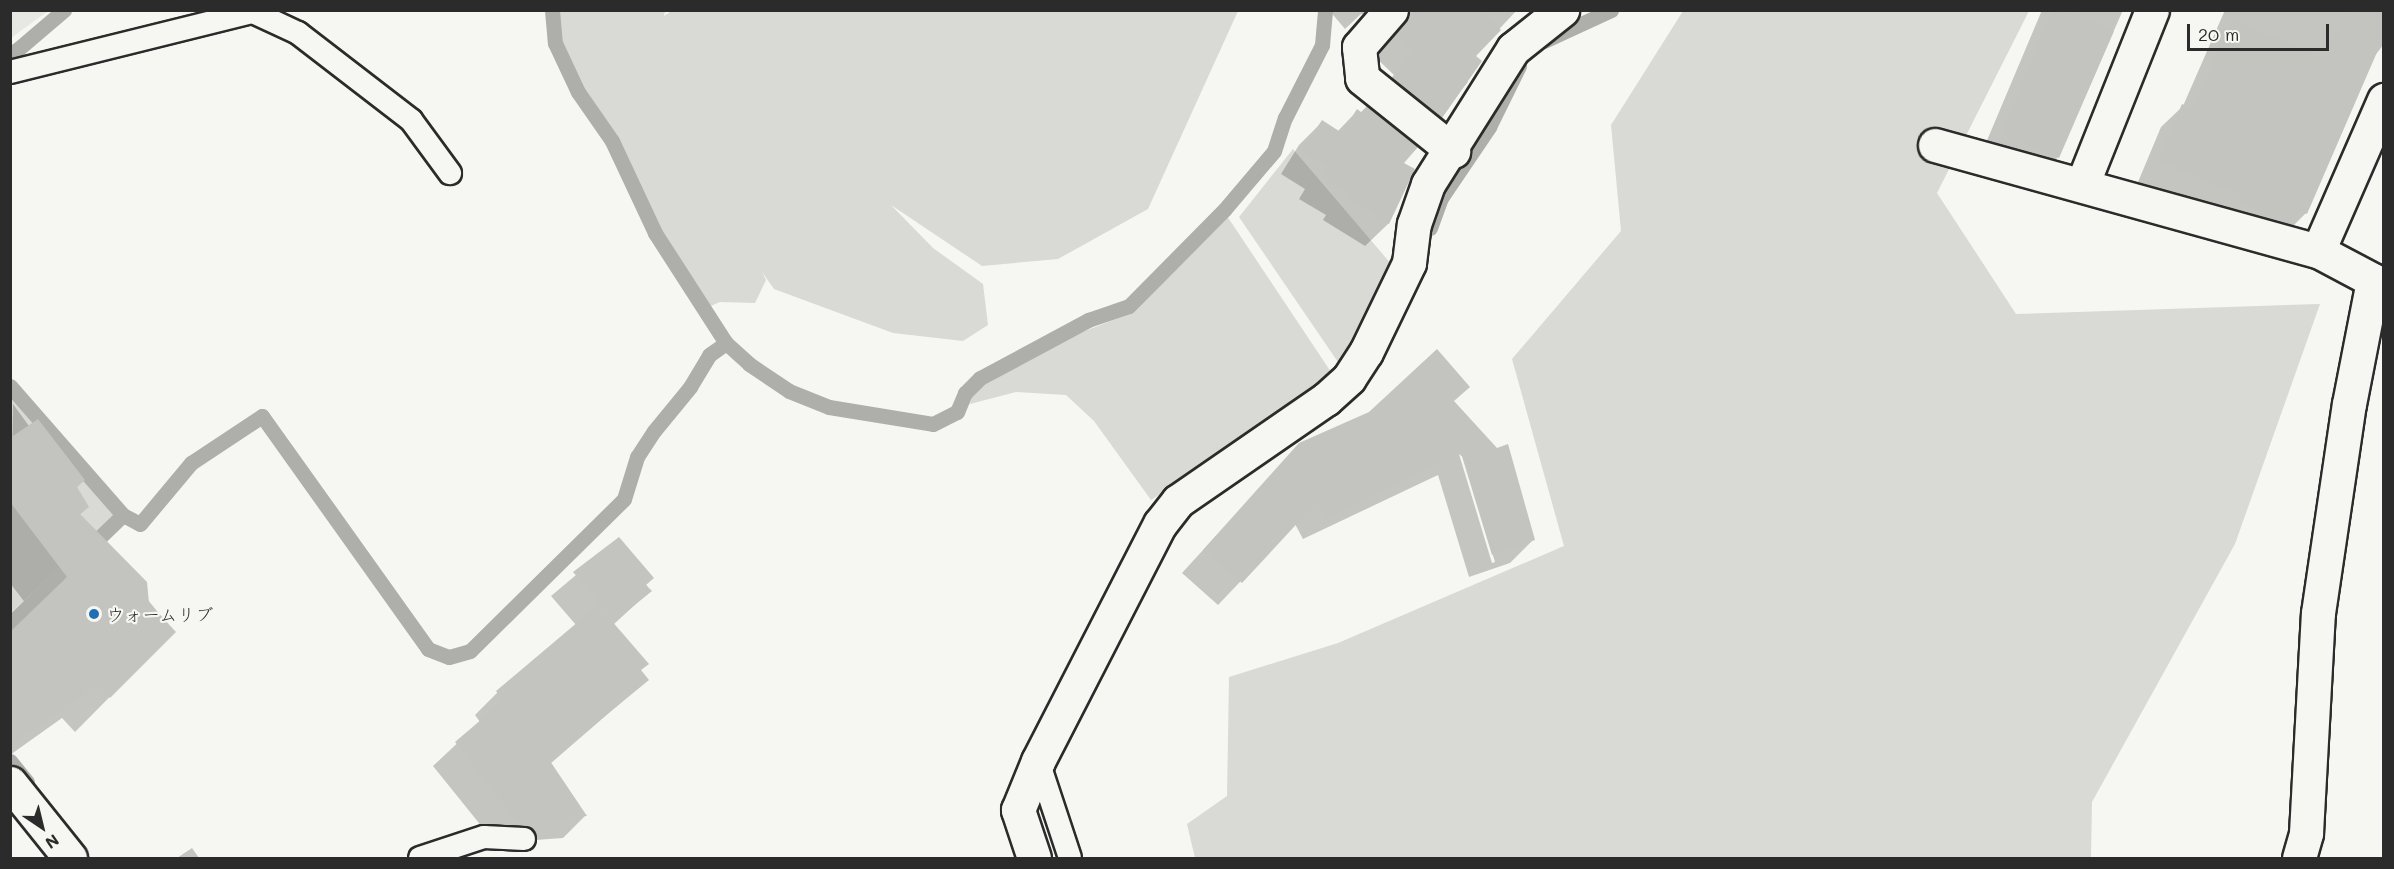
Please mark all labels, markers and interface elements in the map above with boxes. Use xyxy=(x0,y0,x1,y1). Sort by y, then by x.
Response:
scale bar xyxy=(2190,12,2332,50)
text: 20 m xyxy=(2198,22,2239,46)
place label: ウォームリブ xyxy=(106,603,214,625)
marker: ウォームリブ xyxy=(87,607,101,621)
north arrow xyxy=(12,797,72,857)
text: N xyxy=(42,830,64,854)

